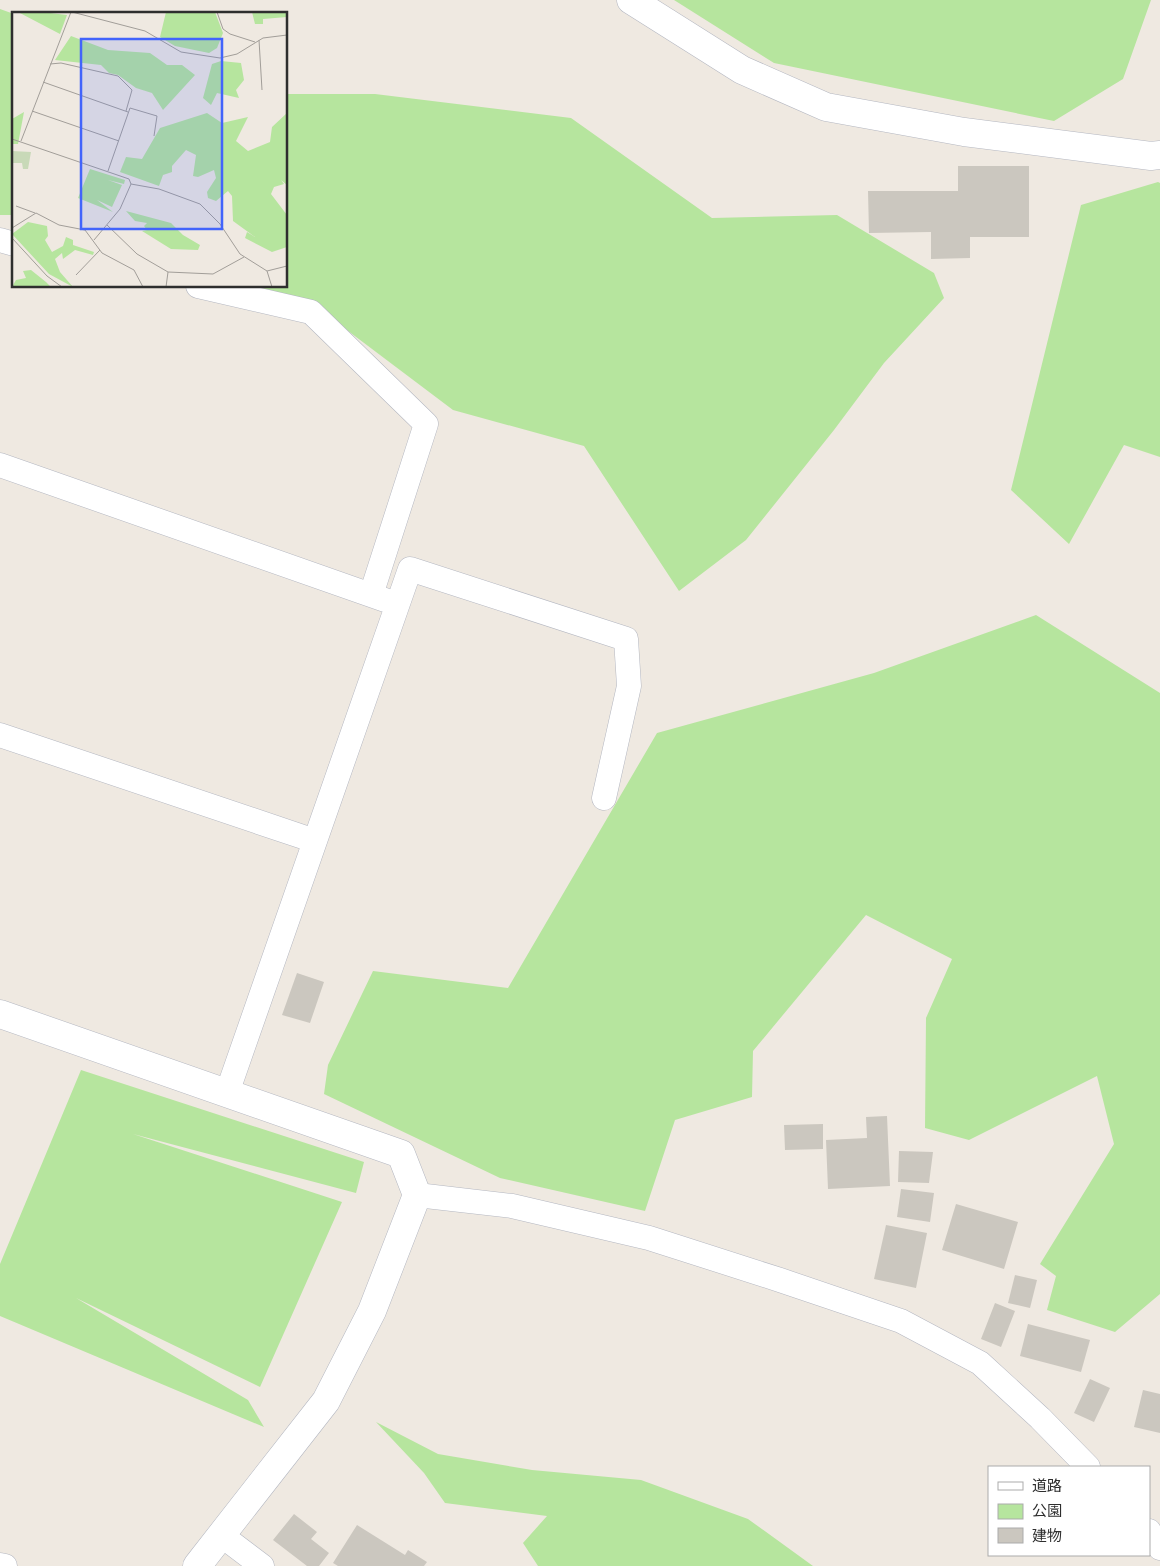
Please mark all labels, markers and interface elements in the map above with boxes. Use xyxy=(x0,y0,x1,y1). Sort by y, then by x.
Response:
inset map xyxy=(12,12,288,288)
legend xyxy=(988,1466,1150,1556)
text: 道路 xyxy=(1032,1477,1062,1495)
text: 公園 xyxy=(1032,1502,1062,1520)
text: 建物 xyxy=(1032,1527,1062,1545)

